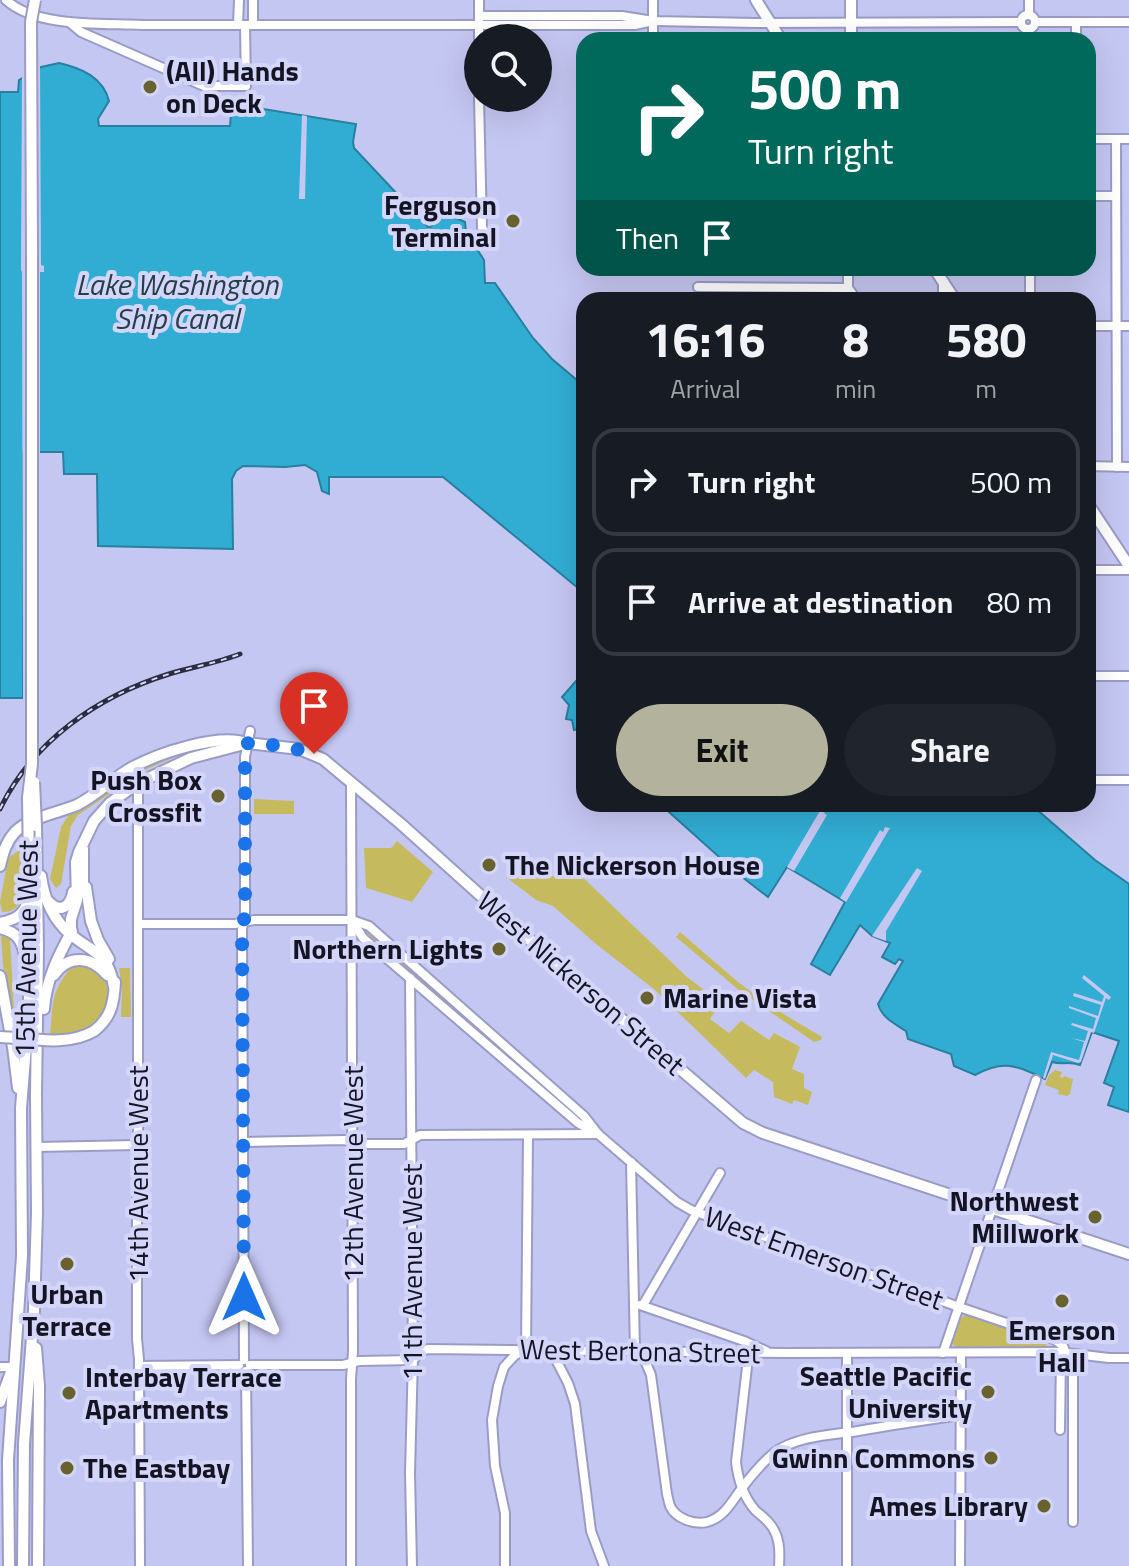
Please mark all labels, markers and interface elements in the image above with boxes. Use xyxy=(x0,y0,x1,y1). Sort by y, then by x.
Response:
map controls xyxy=(464,24,552,112)
button: search xyxy=(464,24,552,112)
text: 500 m xyxy=(748,46,901,131)
place label: (All) Hands on Deck xyxy=(166,49,299,124)
icon: right xyxy=(616,64,720,168)
marker: (All) Hands on Deck xyxy=(141,78,159,96)
text: Turn right xyxy=(748,123,893,178)
place label: Ferguson Terminal xyxy=(384,183,497,258)
marker: Ferguson Terminal xyxy=(504,212,522,230)
text: Then xyxy=(616,215,679,261)
icon: arrive xyxy=(695,216,739,260)
water label: Lake Washington Ship Canal xyxy=(76,261,279,341)
text: 16:16 xyxy=(646,303,765,376)
text: 8 xyxy=(842,303,869,376)
text: 580 xyxy=(946,303,1026,376)
text: Arrival xyxy=(670,369,741,408)
text: min xyxy=(835,369,876,408)
text: m xyxy=(975,369,997,408)
text: Turn right xyxy=(688,459,816,505)
text: 500 m xyxy=(970,459,1052,505)
icon: right xyxy=(620,460,664,504)
text: Arrive at destination xyxy=(688,579,953,625)
text: 80 m xyxy=(987,579,1052,625)
icon: arrive xyxy=(620,580,664,624)
pin xyxy=(280,672,348,754)
icon: arrive xyxy=(292,684,336,728)
button: Exit xyxy=(616,704,828,796)
button: Share xyxy=(844,704,1056,796)
place label: Push Box Crossfit xyxy=(90,758,202,833)
marker: Push Box Crossfit xyxy=(209,787,227,805)
street label: 15th Avenue West xyxy=(2,840,49,1058)
place label: The Nickerson House xyxy=(505,843,760,886)
marker: The Nickerson House xyxy=(480,856,498,874)
street label: West Nickerson Street xyxy=(468,880,695,1085)
place label: Northern Lights xyxy=(292,927,483,970)
marker: Northern Lights xyxy=(490,940,508,958)
place label: Marine Vista xyxy=(663,976,817,1019)
marker: Marine Vista xyxy=(638,989,656,1007)
street label: 14th Avenue West xyxy=(116,1065,159,1283)
street label: 12th Avenue West xyxy=(331,1065,374,1283)
street label: 11th Avenue West xyxy=(390,1163,433,1381)
place label: Northwest Millwork xyxy=(950,1179,1080,1254)
street label: West Emerson Street xyxy=(699,1194,950,1321)
marker: Northwest Millwork xyxy=(1086,1208,1104,1226)
marker: Urban Terrace xyxy=(58,1255,76,1273)
position arrow xyxy=(202,1255,286,1339)
place label: Urban Terrace xyxy=(23,1272,111,1347)
marker: Emerson Hall xyxy=(1053,1292,1071,1310)
place label: Emerson Hall xyxy=(1008,1308,1116,1383)
street label: West Bertona Street xyxy=(519,1327,761,1374)
place label: Seattle Pacific University xyxy=(800,1354,972,1429)
place label: Interbay Terrace Apartments xyxy=(85,1355,282,1430)
marker: Seattle Pacific University xyxy=(979,1383,997,1401)
marker: Interbay Terrace Apartments xyxy=(60,1384,78,1402)
place label: Gwinn Commons xyxy=(772,1436,975,1479)
place label: The Eastbay xyxy=(83,1446,230,1489)
marker: Gwinn Commons xyxy=(982,1449,1000,1467)
marker: The Eastbay xyxy=(58,1459,76,1477)
place label: Ames Library xyxy=(869,1484,1028,1527)
marker: Ames Library xyxy=(1035,1497,1053,1515)

